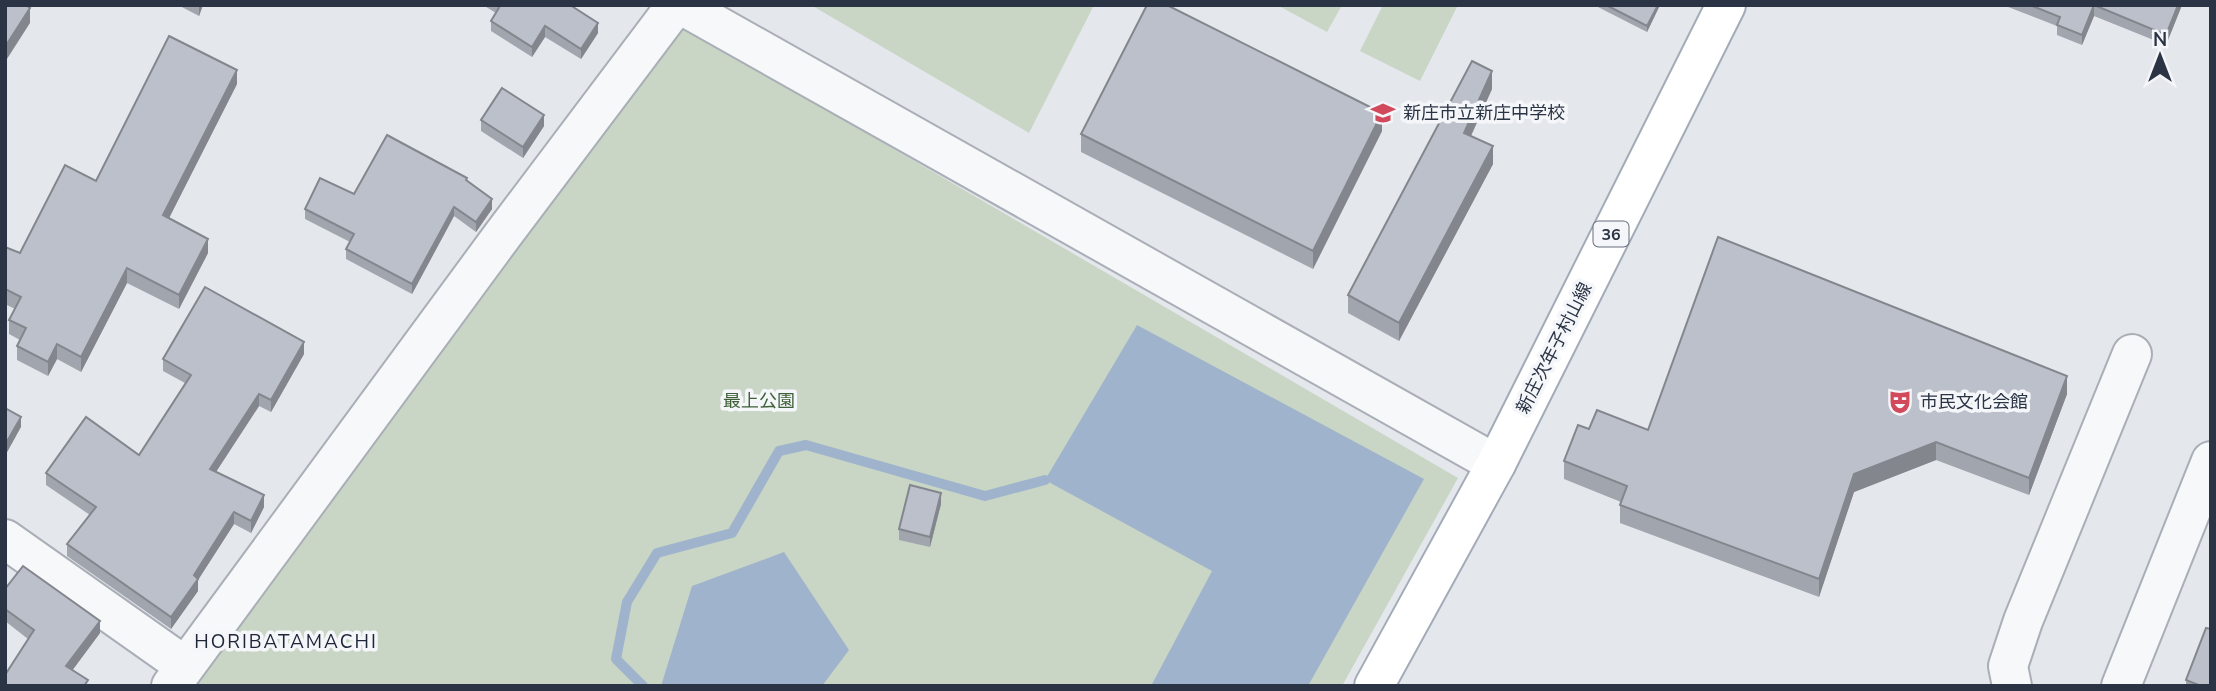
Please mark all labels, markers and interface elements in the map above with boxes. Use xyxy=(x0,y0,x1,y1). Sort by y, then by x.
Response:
north arrow xyxy=(2125,21,2195,91)
text: N xyxy=(2153,27,2167,53)
school or university icon: 新庄市立新庄中学校 xyxy=(1369,99,1397,127)
place label: 新庄市立新庄中学校 xyxy=(1403,101,1565,125)
road number: 36 xyxy=(1594,222,1628,246)
street label: 新庄次年子村山線 xyxy=(1511,278,1597,418)
theatre icon: 市民文化会館 xyxy=(1886,388,1914,416)
park label: 最上公園 xyxy=(723,389,795,413)
place label: 市民文化会館 xyxy=(1920,390,2028,414)
district label: HORIBATAMACHI xyxy=(194,629,378,655)

